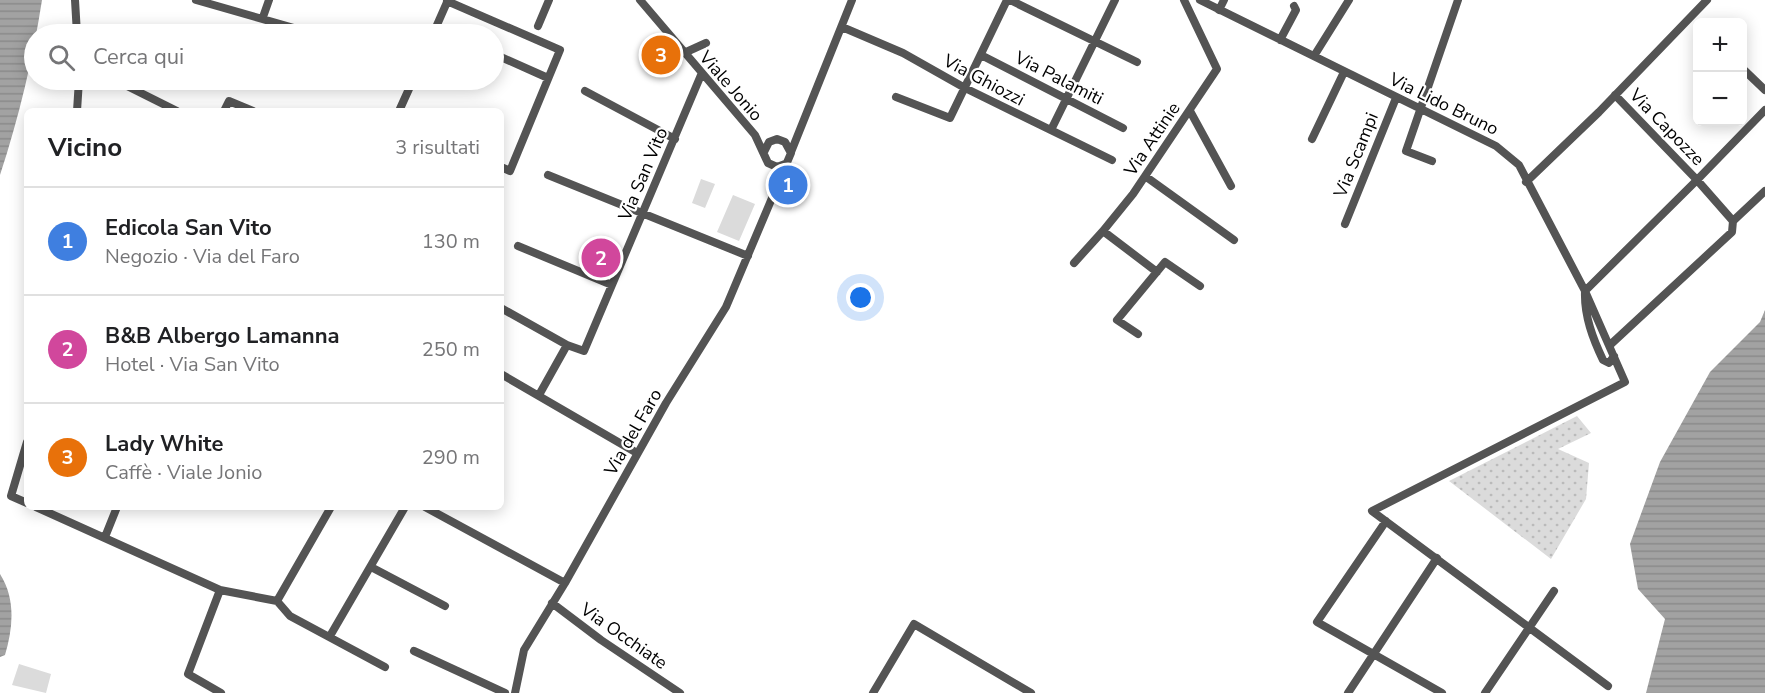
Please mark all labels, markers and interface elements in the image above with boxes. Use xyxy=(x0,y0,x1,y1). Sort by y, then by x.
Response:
map controls xyxy=(1693,18,1747,126)
button: + xyxy=(1693,18,1747,72)
search box xyxy=(24,24,504,90)
pin: 3 xyxy=(642,32,680,78)
icon: search xyxy=(45,41,78,74)
text: Cerca qui xyxy=(93,42,184,72)
street label: Viale Jonio xyxy=(693,45,768,126)
street label: Via Palamiti xyxy=(1010,45,1107,111)
street label: Via Ghiozzi xyxy=(938,48,1029,111)
street label: Via Lido Bruno xyxy=(1384,67,1503,141)
button: − xyxy=(1693,72,1747,126)
street label: Via Capozze xyxy=(1623,82,1710,171)
street label: Via Attinie xyxy=(1118,97,1185,181)
street label: Via Scampi xyxy=(1328,109,1384,202)
street label: Via San Vito xyxy=(612,124,673,225)
text: Vicino xyxy=(48,130,122,165)
text: 3 risultati xyxy=(395,134,480,161)
pin: 1 xyxy=(768,162,808,207)
text: Edicola San Vito xyxy=(105,213,272,243)
text: 1 xyxy=(62,228,74,255)
text: 130 m xyxy=(422,228,480,255)
pin: 2 xyxy=(582,236,620,280)
text: Negozio · Via del Faro xyxy=(105,243,300,270)
your location xyxy=(846,283,875,312)
text: B&B Albergo Lamanna xyxy=(105,321,340,351)
text: 2 xyxy=(62,336,74,363)
text: 250 m xyxy=(422,336,480,363)
text: Hotel · Via San Vito xyxy=(105,351,280,378)
street label: Via del Faro xyxy=(598,384,667,481)
text: Lady White xyxy=(105,429,223,459)
text: 3 xyxy=(62,444,74,471)
text: 290 m xyxy=(422,444,480,471)
text: Caffè · Viale Jonio xyxy=(105,459,262,486)
street label: Via Occhiate xyxy=(575,597,672,675)

